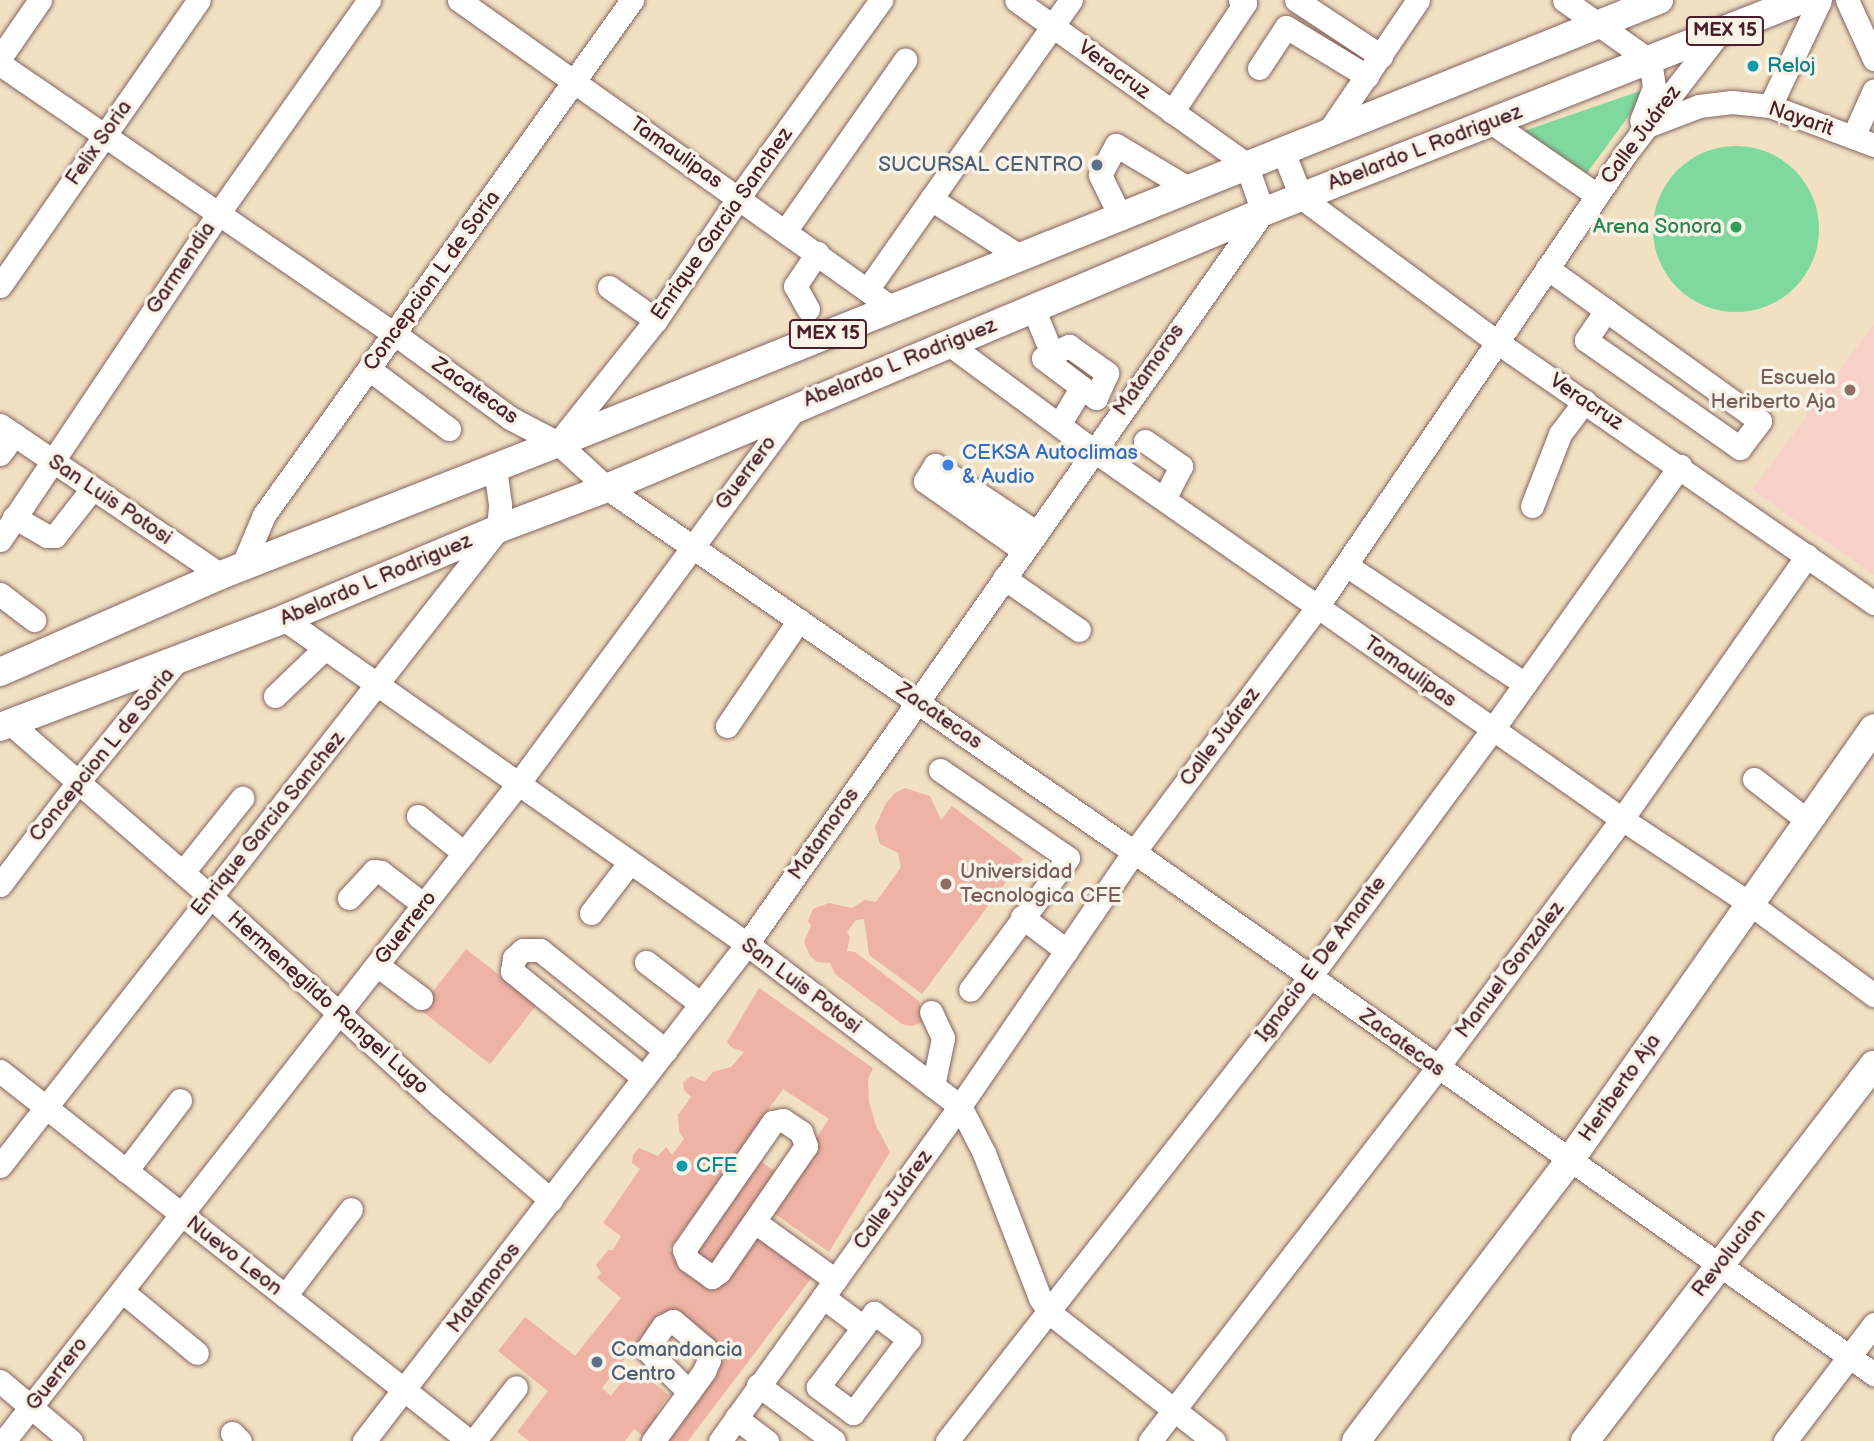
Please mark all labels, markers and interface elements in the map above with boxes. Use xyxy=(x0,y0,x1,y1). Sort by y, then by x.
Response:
road number: MEX 15 xyxy=(1685,16,1765,46)
street label: Veracruz xyxy=(1073,35,1155,105)
place label: Reloj xyxy=(1767,53,1815,79)
marker: Reloj xyxy=(1745,58,1761,74)
street label: Calle Juárez xyxy=(1595,80,1687,190)
street label: Felix Soria xyxy=(60,95,138,191)
street label: Nayarit xyxy=(1765,96,1837,142)
street label: Abelardo L Rodriguez xyxy=(1324,99,1526,197)
street label: Tamaulipas xyxy=(625,112,727,194)
street label: Enrique Garcia Sanchez xyxy=(646,122,798,326)
place label: SUCURSAL CENTRO xyxy=(878,152,1083,178)
marker: SUCURSAL CENTRO xyxy=(1089,157,1105,173)
street label: Concepcion L de Soria xyxy=(358,186,506,376)
place label: Arena Sonora xyxy=(1593,214,1722,240)
street label: Garmendia xyxy=(141,217,221,319)
marker: Arena Sonora xyxy=(1728,219,1744,235)
street label: Abelardo L Rodriguez xyxy=(800,313,1000,413)
road number: MEX 15 xyxy=(788,318,868,350)
street label: Matamoros xyxy=(1108,319,1190,421)
street label: Zacatecas xyxy=(427,352,523,430)
place label: Escuela Heriberto Aja xyxy=(1710,365,1836,415)
street label: Veracruz xyxy=(1544,368,1628,436)
marker: Escuela Heriberto Aja xyxy=(1842,382,1858,398)
street label: Guerrero xyxy=(710,431,782,515)
place label: CEKSA Autoclimas & Audio xyxy=(962,440,1138,490)
street label: San Luis Potosi xyxy=(43,449,177,551)
marker: CEKSA Autoclimas & Audio xyxy=(940,457,956,473)
street label: Abelardo L Rodriguez xyxy=(276,528,476,632)
street label: Tamaulipas xyxy=(1359,631,1461,713)
street label: Concepcion L de Soria xyxy=(24,663,180,847)
street label: Zacatecas xyxy=(891,677,987,755)
street label: Calle Juárez xyxy=(1174,682,1266,792)
street label: Enrique Garcia Sanchez xyxy=(186,727,350,921)
street label: Matamoros xyxy=(783,783,865,885)
place label: Universidad Tecnologica CFE xyxy=(960,859,1121,909)
street label: Ignacio E De Amante xyxy=(1250,871,1392,1047)
marker: Universidad Tecnologica CFE xyxy=(938,876,954,892)
street label: Guerrero xyxy=(370,886,442,970)
street label: Manuel Gonzalez xyxy=(1450,897,1570,1043)
street label: Hermenegildo Rangel Lugo xyxy=(222,906,434,1100)
street label: San Luis Potosi xyxy=(736,933,866,1039)
street label: Zacatecas xyxy=(1354,1004,1450,1082)
street label: Heriberto Aja xyxy=(1574,1029,1666,1147)
street label: Calle Juárez xyxy=(848,1145,938,1255)
place label: CFE xyxy=(696,1153,737,1179)
marker: CFE xyxy=(674,1158,690,1174)
street label: Revolucion xyxy=(1687,1204,1771,1302)
street label: Nuevo Leon xyxy=(181,1211,287,1301)
street label: Matamoros xyxy=(442,1238,526,1338)
street label: Guerrero xyxy=(21,1332,93,1416)
place label: Comandancia Centro xyxy=(611,1337,743,1387)
marker: Comandancia Centro xyxy=(589,1354,605,1370)

